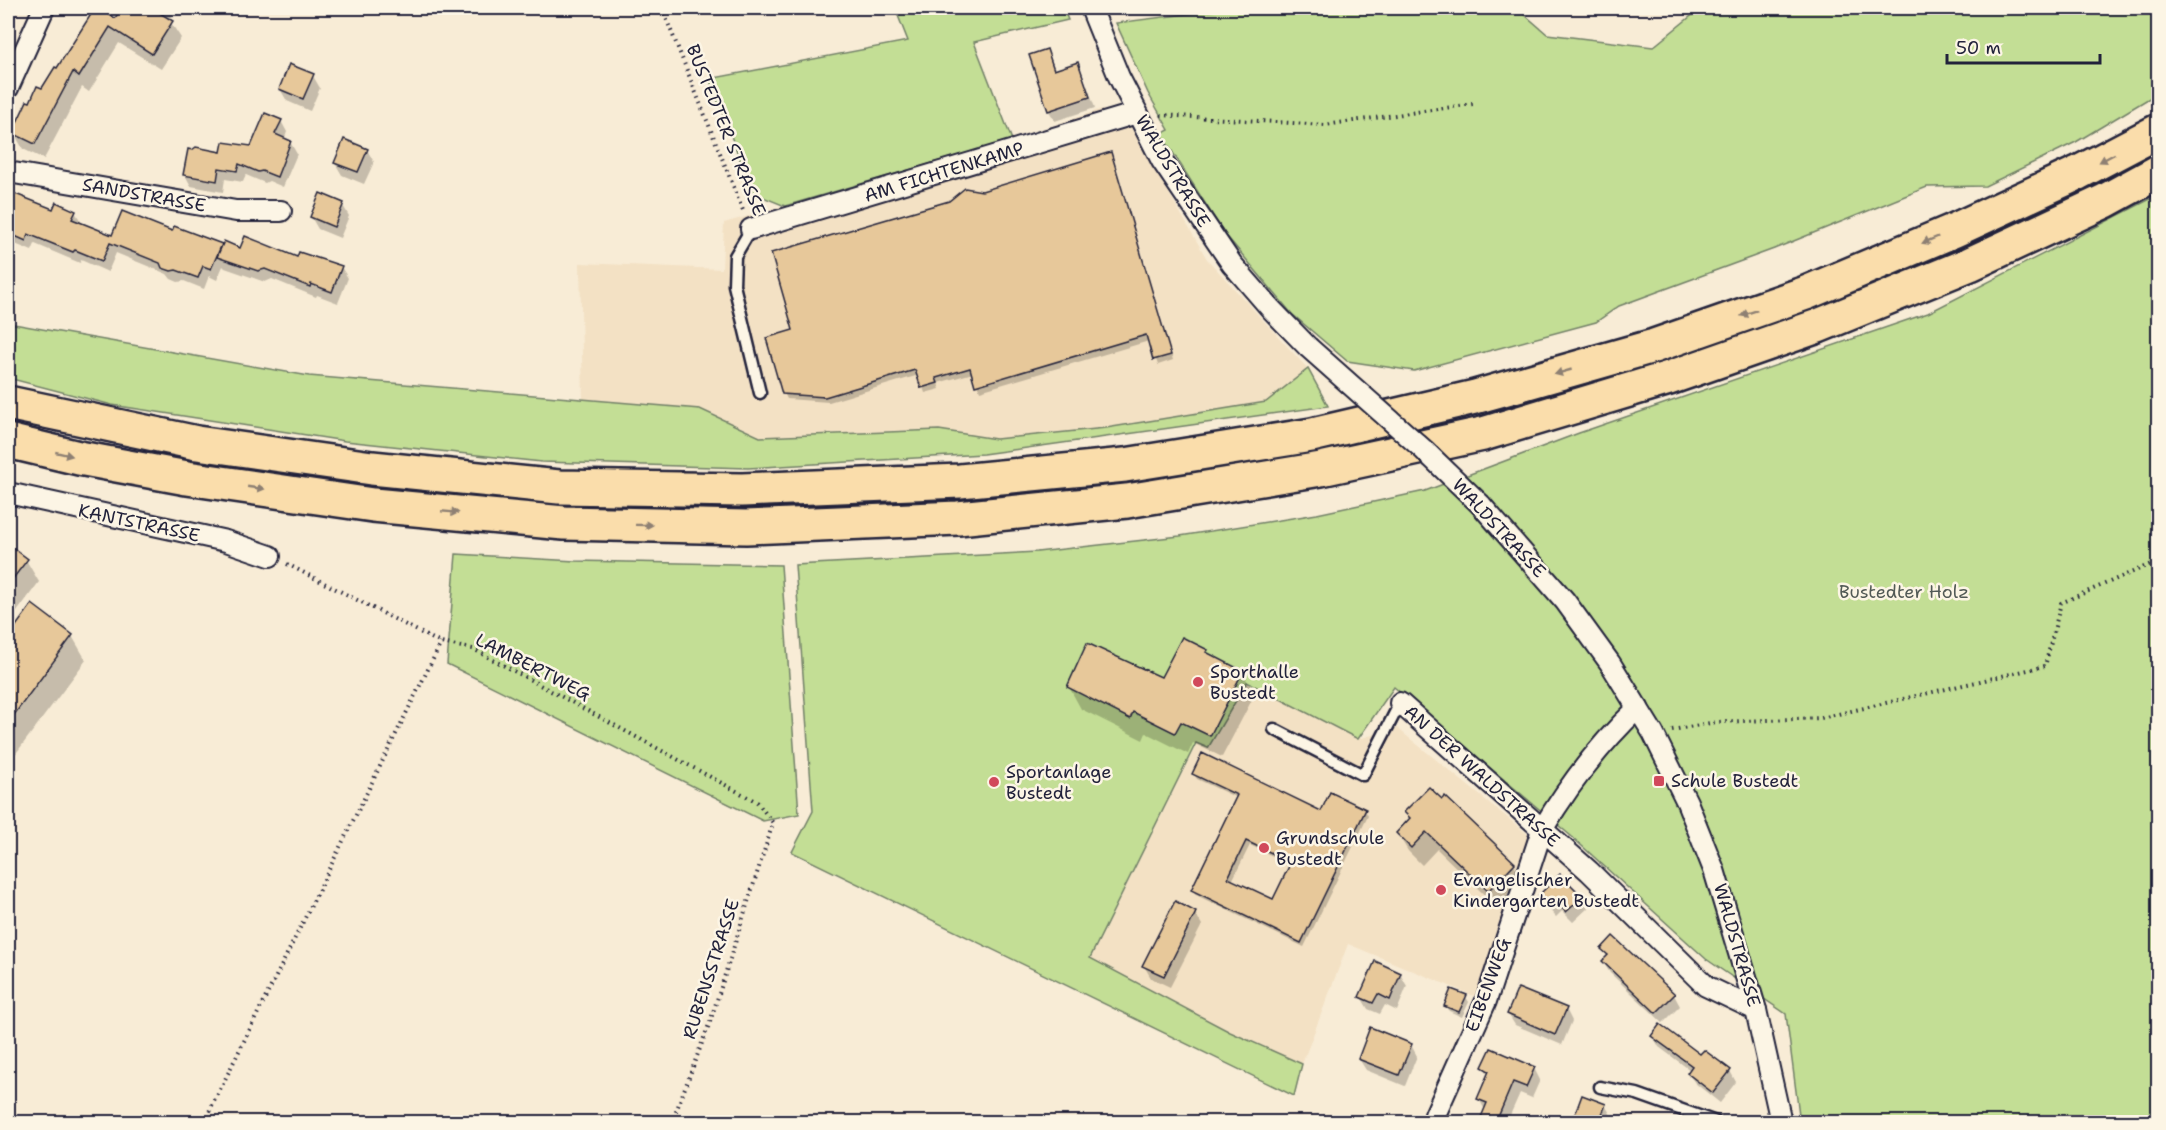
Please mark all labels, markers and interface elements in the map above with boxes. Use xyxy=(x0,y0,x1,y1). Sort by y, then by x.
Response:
scale bar xyxy=(1947,27,2100,65)
text: 50 m xyxy=(1956,36,2001,60)
street label: BUSTEDTER STRASSE xyxy=(681,41,771,219)
street label: WALDSTRASSE xyxy=(1130,110,1216,232)
street label: AM FICHTENKAMP xyxy=(861,136,1027,208)
one-way arrow xyxy=(2098,153,2115,163)
street label: SANDSTRASSE xyxy=(80,172,208,218)
one-way arrow xyxy=(1921,236,1939,246)
one-way arrow xyxy=(1740,308,1758,318)
one-way arrow xyxy=(1554,368,1572,377)
one-way arrow xyxy=(55,450,74,460)
street label: WALDSTRASSE xyxy=(1447,473,1551,583)
one-way arrow xyxy=(247,483,266,492)
street label: KANTSTRASSE xyxy=(76,498,202,548)
one-way arrow xyxy=(440,507,459,517)
one-way arrow xyxy=(635,520,654,530)
park label: Bustedter Holz xyxy=(1839,580,1969,604)
street label: LAMBERTWEG xyxy=(471,628,595,706)
place label: Sporthalle Bustedt xyxy=(1210,660,1299,705)
marker: Sporthalle Bustedt xyxy=(1191,675,1205,689)
street label: AN DER WALDSTRASSE xyxy=(1399,700,1565,852)
place label: Sportanlage Bustedt xyxy=(1006,760,1111,805)
place label: Schule Bustedt xyxy=(1671,769,1799,793)
marker: Schule Bustedt xyxy=(1652,774,1666,788)
marker: Sportanlage Bustedt xyxy=(987,775,1001,789)
place label: Grundschule Bustedt xyxy=(1276,826,1385,871)
marker: Grundschule Bustedt xyxy=(1257,841,1271,855)
place label: Evangelischer Kindergarten Bustedt xyxy=(1453,868,1639,913)
street label: WALDSTRASSE xyxy=(1708,881,1766,1009)
marker: Evangelischer Kindergarten Bustedt xyxy=(1434,883,1448,897)
street label: RUBENSSTRASSE xyxy=(677,896,745,1042)
street label: EIBENWEG xyxy=(1460,934,1516,1035)

